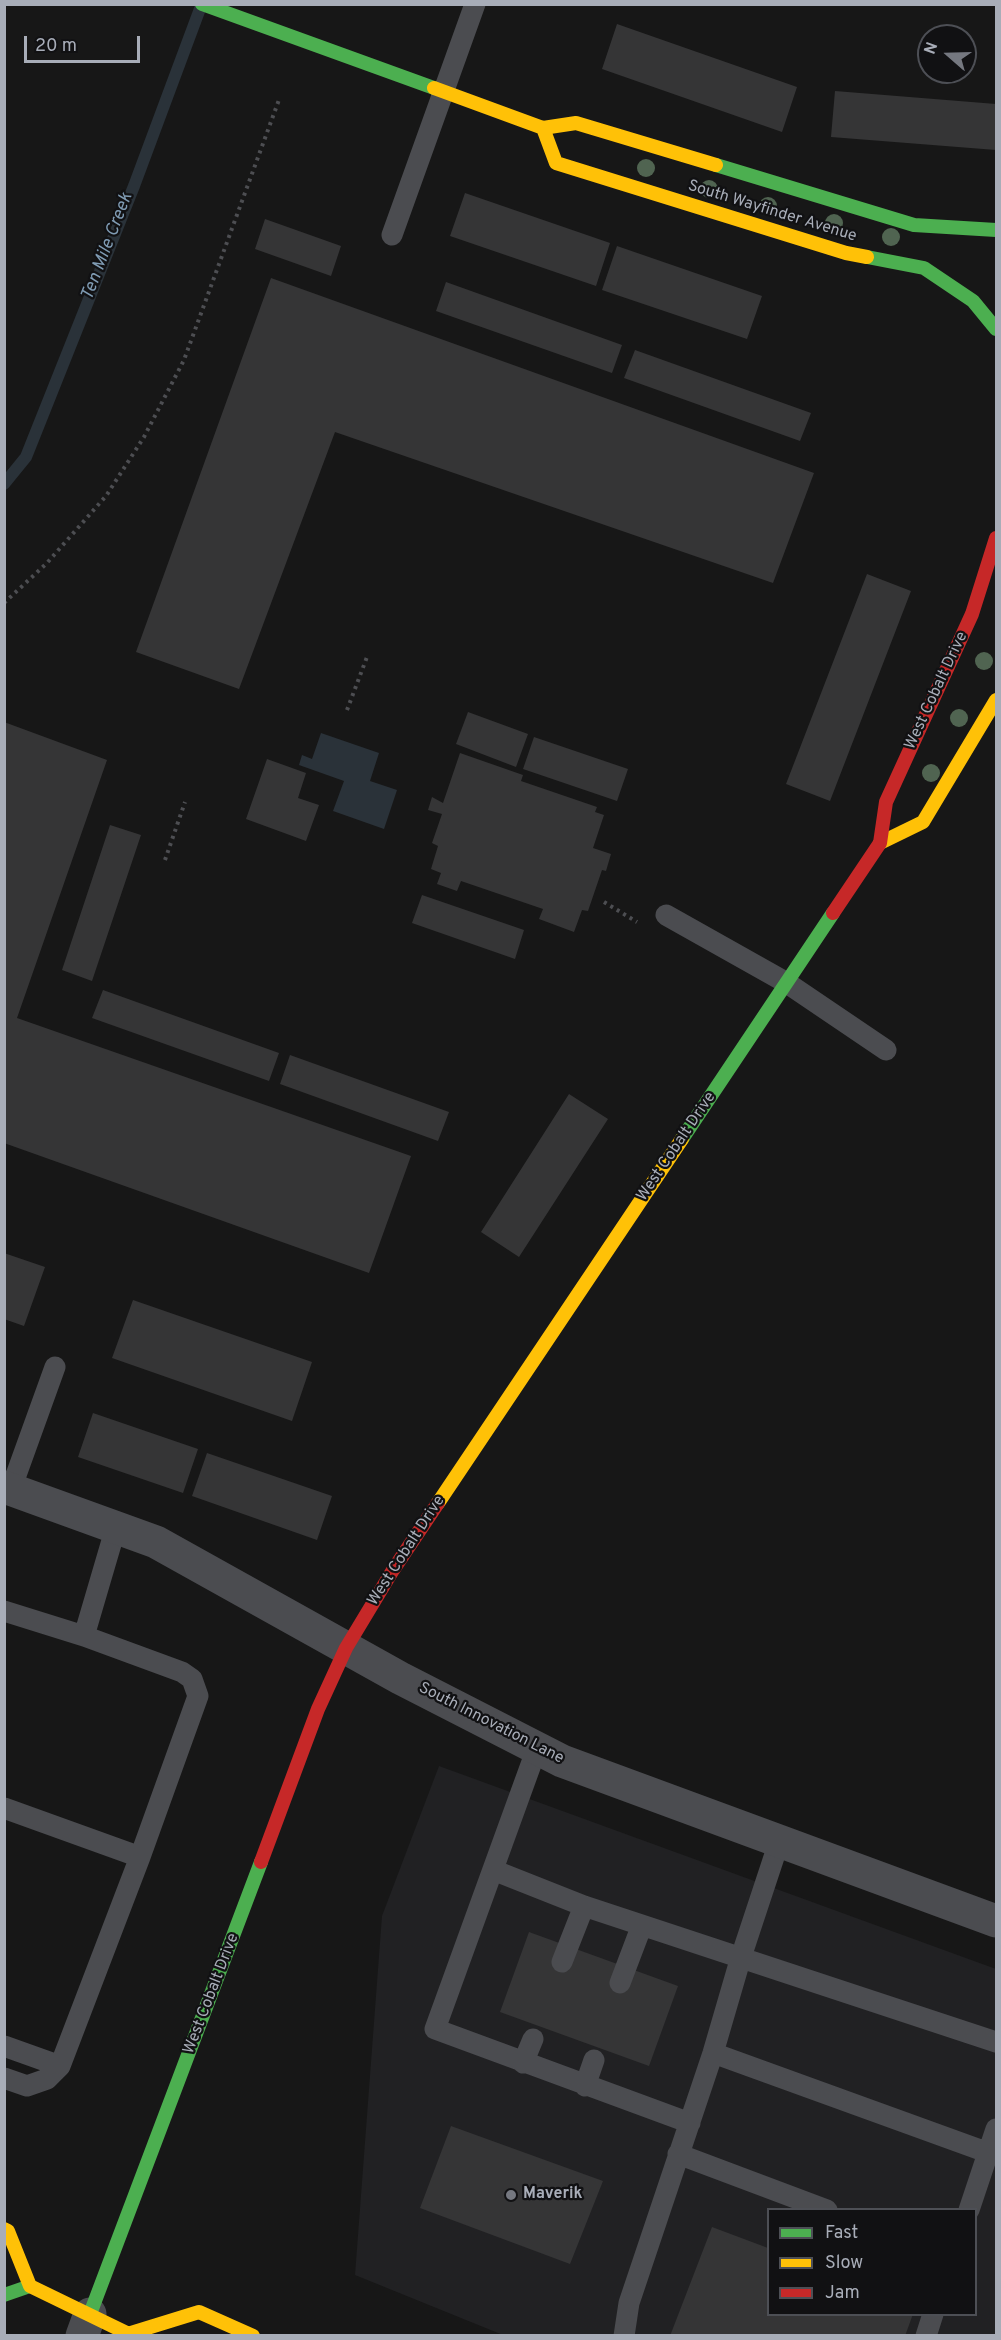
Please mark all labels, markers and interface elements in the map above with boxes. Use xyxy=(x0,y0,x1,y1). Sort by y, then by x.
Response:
scale bar xyxy=(27,24,142,62)
north arrow xyxy=(917,24,977,84)
text: 20 m xyxy=(35,35,77,58)
text: N xyxy=(921,40,943,57)
street label: South Wayfinder Avenue xyxy=(685,177,859,247)
water label: Ten Mile Creek xyxy=(78,190,138,304)
street label: West Cobalt Drive xyxy=(901,629,973,753)
street label: West Cobalt Drive xyxy=(633,1089,721,1205)
street label: West Cobalt Drive xyxy=(364,1492,450,1610)
street label: South Innovation Lane xyxy=(415,1679,567,1769)
street label: West Cobalt Drive xyxy=(180,1931,244,2057)
place label: Maverik xyxy=(523,2185,583,2205)
marker: Maverik xyxy=(504,2188,518,2202)
legend xyxy=(767,2208,977,2316)
text: Fast xyxy=(825,2222,858,2245)
text: Slow xyxy=(825,2252,863,2275)
text: Jam xyxy=(825,2282,860,2305)

